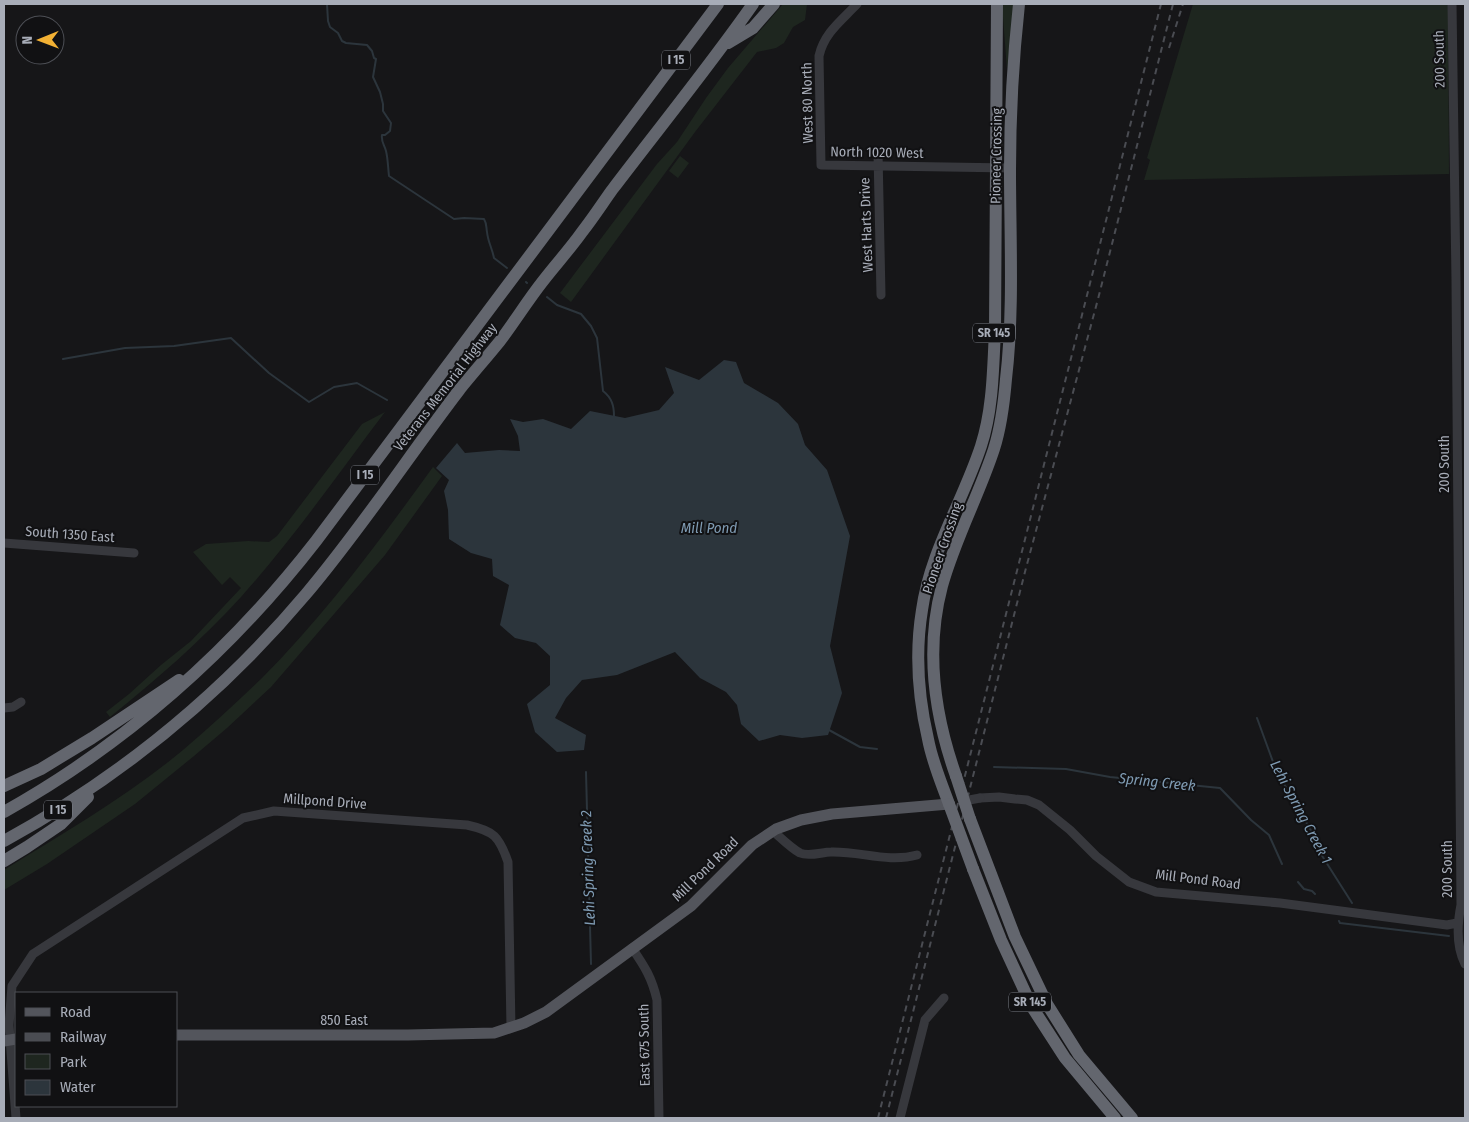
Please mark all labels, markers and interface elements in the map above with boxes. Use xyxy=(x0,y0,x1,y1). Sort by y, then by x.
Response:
north arrow xyxy=(15,15,65,65)
street label: 200 South xyxy=(1430,30,1449,88)
text: N xyxy=(19,36,36,45)
road number: I 15 xyxy=(662,50,690,70)
street label: West 80 North xyxy=(798,62,817,144)
street label: Pioneer Crossing xyxy=(987,108,1006,204)
street label: North 1020 West xyxy=(830,143,924,162)
street label: West Harts Drive xyxy=(856,177,877,273)
street label: Veterans Memorial Highway xyxy=(390,319,501,455)
road number: SR 145 xyxy=(973,323,1015,342)
street label: 200 South xyxy=(1436,435,1453,493)
road number: I 15 xyxy=(351,466,379,484)
street label: Pioneer Crossing xyxy=(919,500,966,596)
water label: Mill Pond xyxy=(681,519,737,537)
street label: South 1350 East xyxy=(25,523,116,546)
water label: Lehi Spring Creek 1 xyxy=(1266,757,1336,867)
water label: Spring Creek xyxy=(1117,769,1197,795)
street label: Millpond Drive xyxy=(283,790,367,813)
road number: I 15 xyxy=(44,800,72,820)
water label: Lehi Spring Creek 2 xyxy=(577,810,599,926)
street label: Mill Pond Road xyxy=(669,834,742,905)
street label: 200 South xyxy=(1439,840,1456,898)
street label: Mill Pond Road xyxy=(1154,866,1241,893)
legend xyxy=(15,992,178,1107)
road number: SR 145 xyxy=(1009,992,1051,1012)
text: Road xyxy=(60,1003,91,1021)
street label: East 675 South xyxy=(635,1004,654,1086)
street label: 850 East xyxy=(320,1012,368,1029)
text: Railway xyxy=(60,1028,107,1046)
text: Park xyxy=(60,1053,87,1071)
text: Water xyxy=(60,1078,96,1096)

